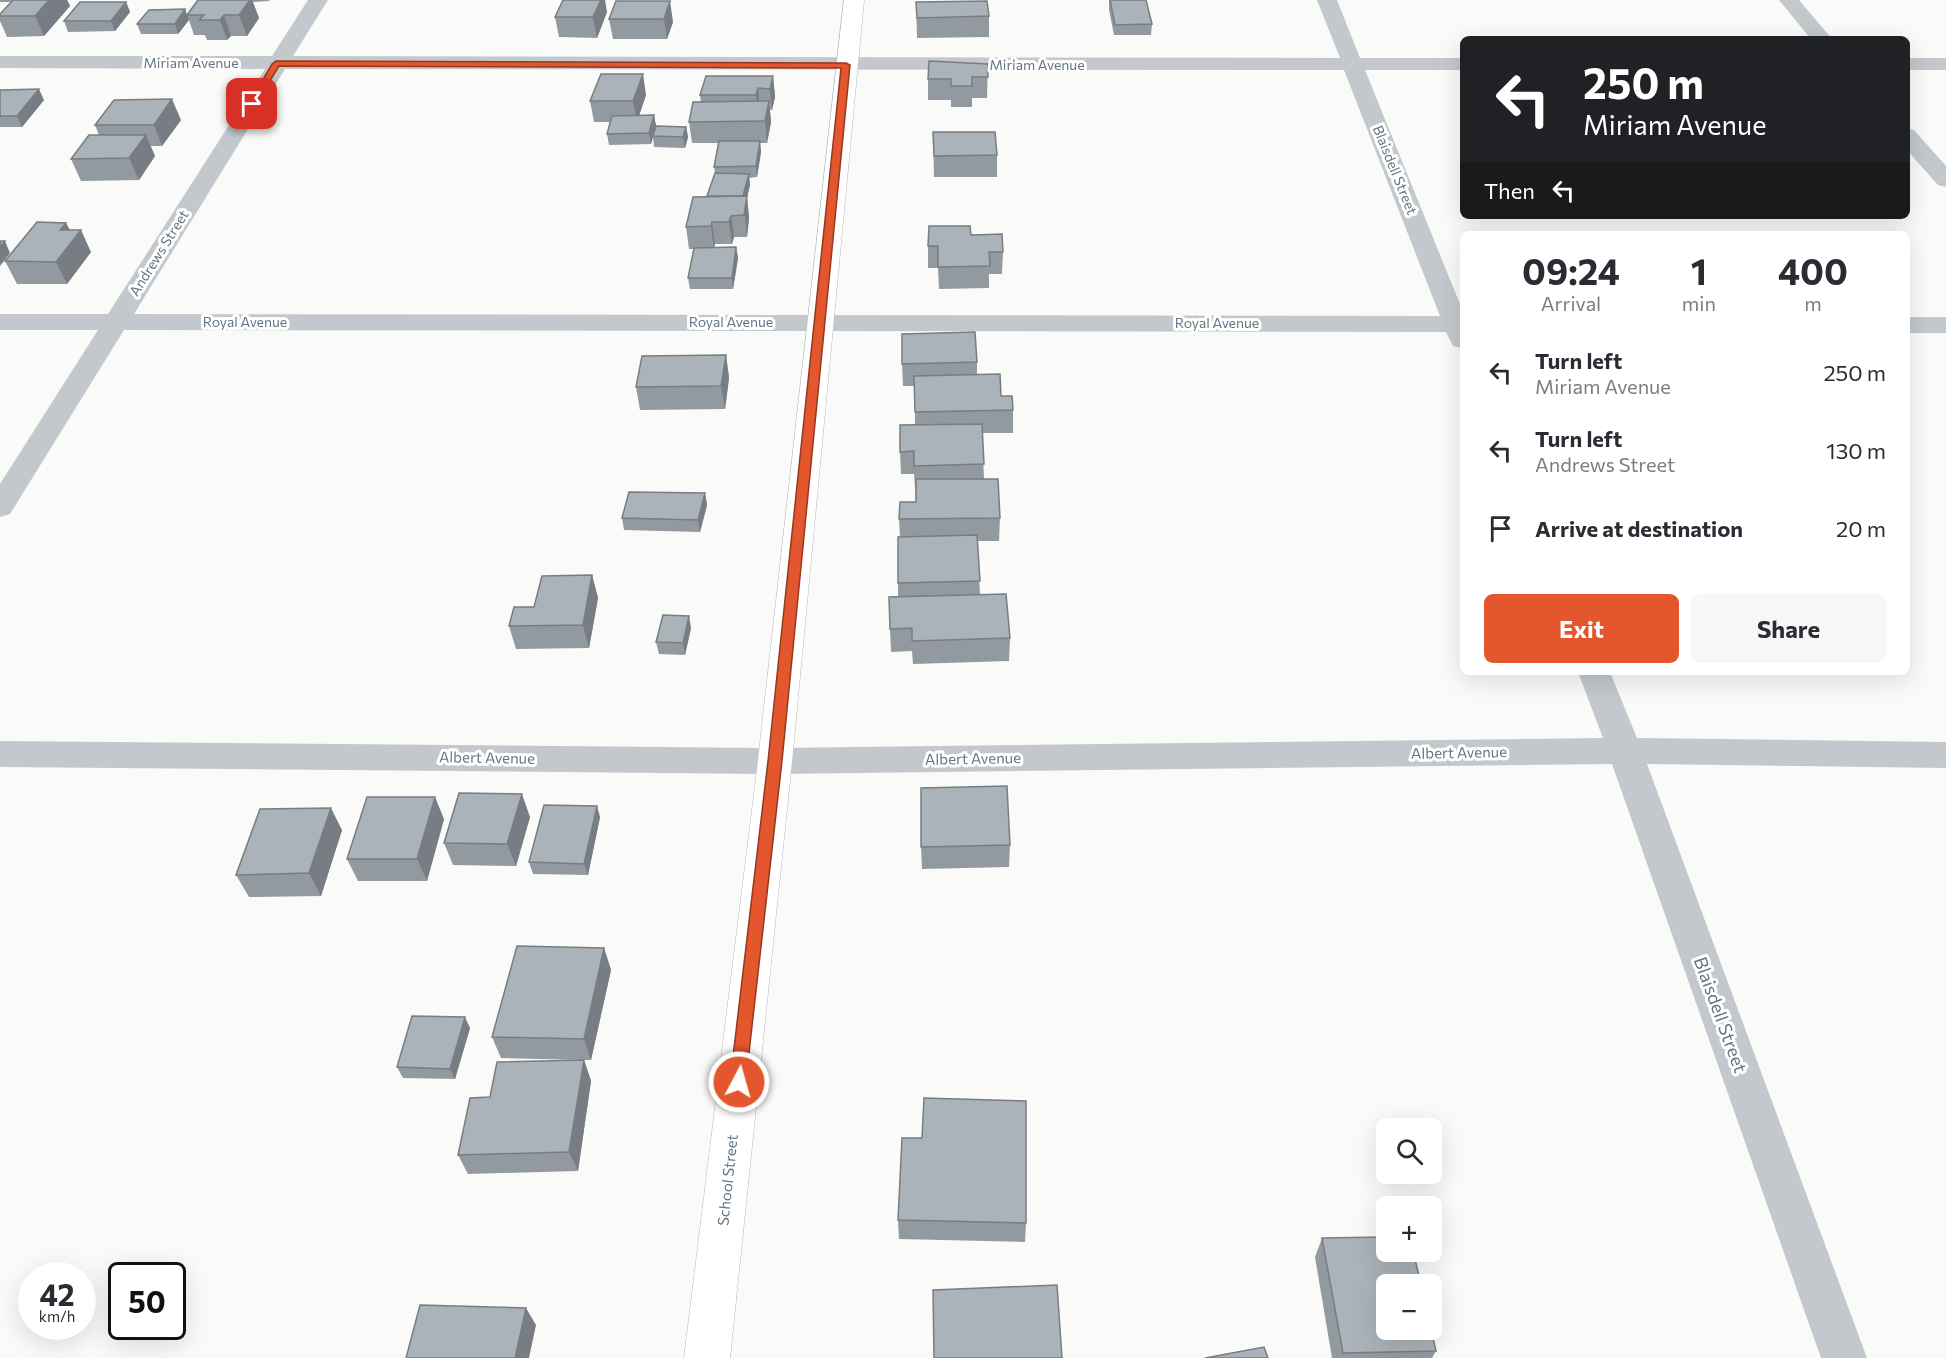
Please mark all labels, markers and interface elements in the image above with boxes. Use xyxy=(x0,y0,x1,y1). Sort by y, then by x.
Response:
street label: Miriam Avenue xyxy=(143,54,239,71)
street label: Miriam Avenue xyxy=(989,56,1085,73)
text: 250 m xyxy=(1583,56,1704,108)
icon: left xyxy=(1484,60,1562,138)
pin xyxy=(226,78,277,129)
icon: arrive xyxy=(235,87,268,120)
text: Miriam Avenue xyxy=(1583,108,1766,141)
street label: Blaisdell Street xyxy=(1370,123,1421,217)
icon: left xyxy=(1547,174,1580,207)
text: Then xyxy=(1484,177,1535,204)
street label: Andrews Street xyxy=(125,206,192,299)
text: 09:24 xyxy=(1522,248,1620,292)
text: 1 xyxy=(1691,248,1707,292)
text: 400 xyxy=(1778,248,1848,292)
text: Arrival xyxy=(1541,291,1601,315)
text: min xyxy=(1682,291,1716,315)
text: m xyxy=(1804,291,1822,315)
street label: Royal Avenue xyxy=(203,313,287,330)
street label: Royal Avenue xyxy=(689,313,773,330)
street label: Royal Avenue xyxy=(1175,314,1259,331)
text: Turn left xyxy=(1535,347,1622,374)
icon: left xyxy=(1484,356,1517,389)
text: 250 m xyxy=(1823,359,1886,386)
text: Miriam Avenue xyxy=(1535,374,1671,398)
text: Turn left xyxy=(1535,425,1622,452)
icon: left xyxy=(1484,434,1517,467)
text: 130 m xyxy=(1826,437,1886,464)
text: Andrews Street xyxy=(1535,452,1675,476)
icon: arrive xyxy=(1484,512,1517,545)
text: Arrive at destination xyxy=(1535,515,1743,542)
text: 20 m xyxy=(1836,515,1886,542)
button: Exit xyxy=(1484,594,1679,663)
button: Share xyxy=(1691,594,1886,663)
street label: Albert Avenue xyxy=(1411,742,1507,762)
street label: Albert Avenue xyxy=(439,747,535,767)
street label: Albert Avenue xyxy=(925,748,1021,768)
street label: Blaisdell Street xyxy=(1690,954,1752,1076)
position arrow xyxy=(707,1050,771,1114)
map controls xyxy=(1376,1118,1442,1340)
button: search xyxy=(1376,1118,1442,1184)
street label: School Street xyxy=(713,1133,741,1226)
button: + xyxy=(1376,1196,1442,1262)
speed limit sign: 50 xyxy=(108,1262,186,1340)
button: − xyxy=(1376,1274,1442,1340)
text: 42 xyxy=(39,1275,75,1312)
text: km/h xyxy=(39,1307,75,1325)

